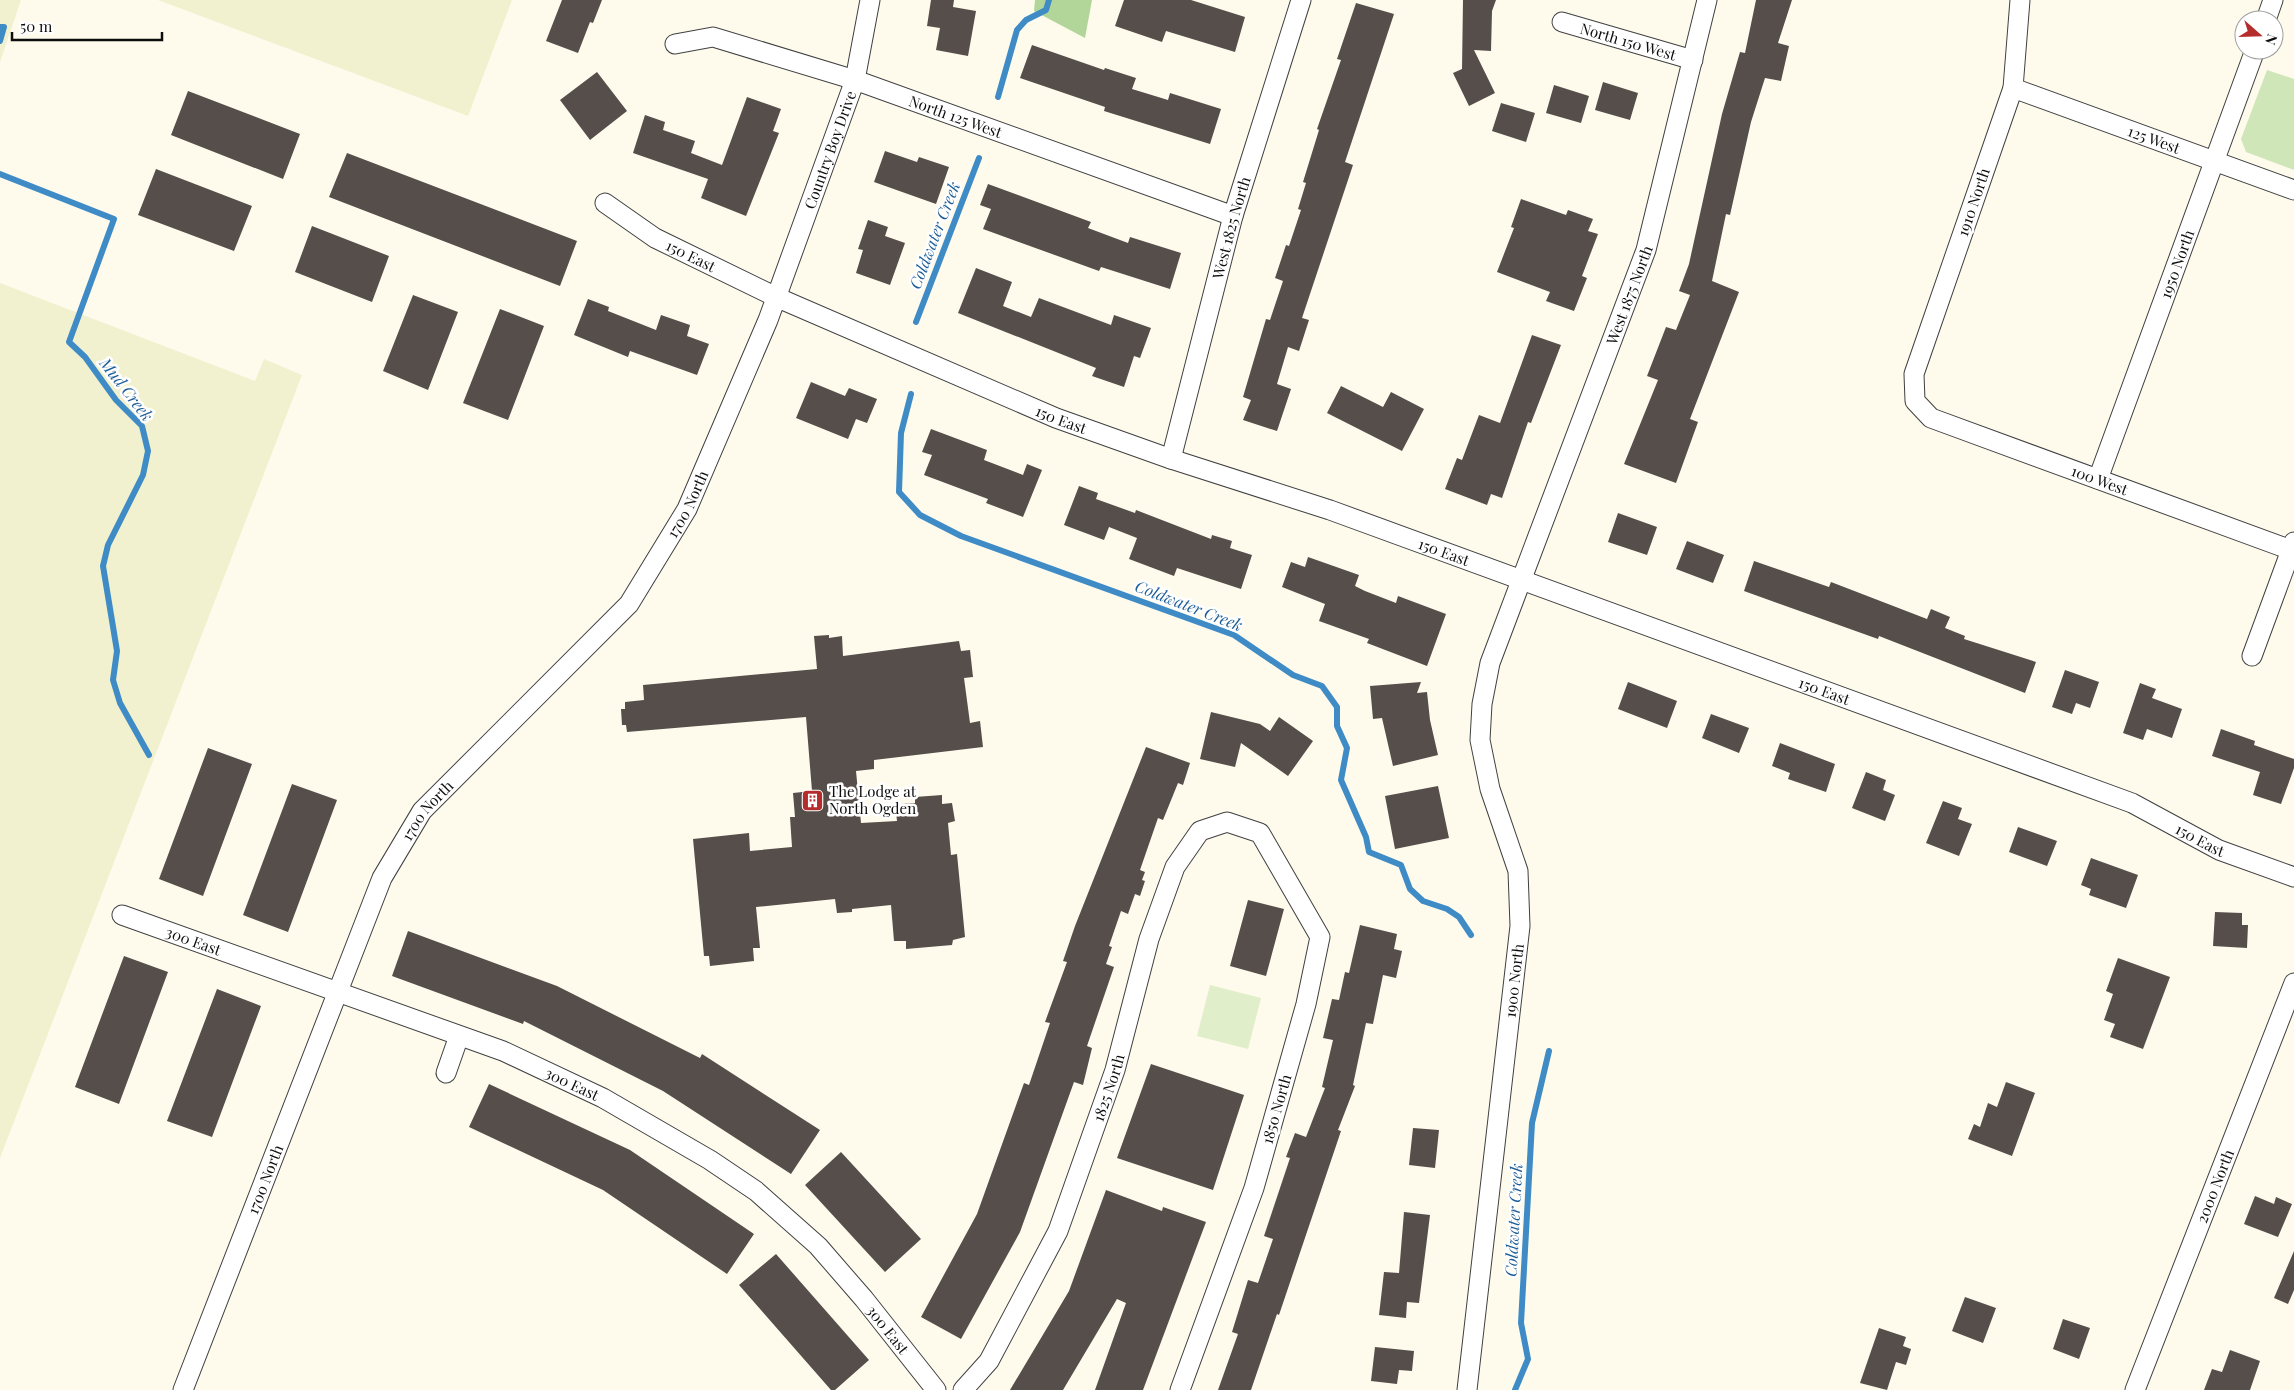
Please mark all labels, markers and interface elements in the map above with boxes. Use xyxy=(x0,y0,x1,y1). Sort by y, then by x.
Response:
scale bar xyxy=(12,10,162,42)
north arrow xyxy=(2234,10,2284,60)
text: 50 m xyxy=(20,16,53,36)
street label: North 150 West xyxy=(1578,18,1679,65)
text: N xyxy=(2261,32,2282,48)
street label: Country Boy Drive xyxy=(799,88,860,212)
street label: North 125 West xyxy=(906,90,1005,142)
street label: 125 West xyxy=(2125,121,2184,158)
street label: 1910 North xyxy=(1952,165,1994,239)
street label: West 1825 North xyxy=(1207,174,1255,282)
water label: Coldwater Creek xyxy=(904,178,964,292)
street label: 1950 North xyxy=(2155,227,2198,301)
street label: 150 East xyxy=(663,235,720,276)
street label: West 1875 North xyxy=(1601,242,1657,348)
water label: Mud Creek xyxy=(95,352,158,425)
street label: 150 East xyxy=(1033,400,1090,438)
street label: 100 West xyxy=(2069,460,2132,500)
street label: 1700 North xyxy=(662,467,712,541)
street label: 150 East xyxy=(1416,533,1473,570)
water label: Coldwater Creek xyxy=(1132,575,1246,635)
street label: 150 East xyxy=(1796,672,1853,709)
street label: 1700 North xyxy=(397,775,458,844)
place label: The Lodge at North Ogden xyxy=(829,781,917,818)
building icon: The Lodge at North Ogden xyxy=(801,788,825,812)
street label: 150 East xyxy=(2172,818,2228,861)
street label: 300 East xyxy=(163,922,225,960)
street label: 1900 North xyxy=(1500,942,1528,1019)
street label: 1825 North xyxy=(1088,1052,1129,1124)
street label: 300 East xyxy=(542,1062,603,1105)
street label: 1850 North xyxy=(1257,1072,1296,1146)
street label: 1700 North xyxy=(242,1142,287,1217)
street label: 2000 North xyxy=(2191,1146,2238,1226)
water label: Coldwater Creek xyxy=(1500,1163,1526,1277)
street label: 300 East xyxy=(862,1301,914,1359)

